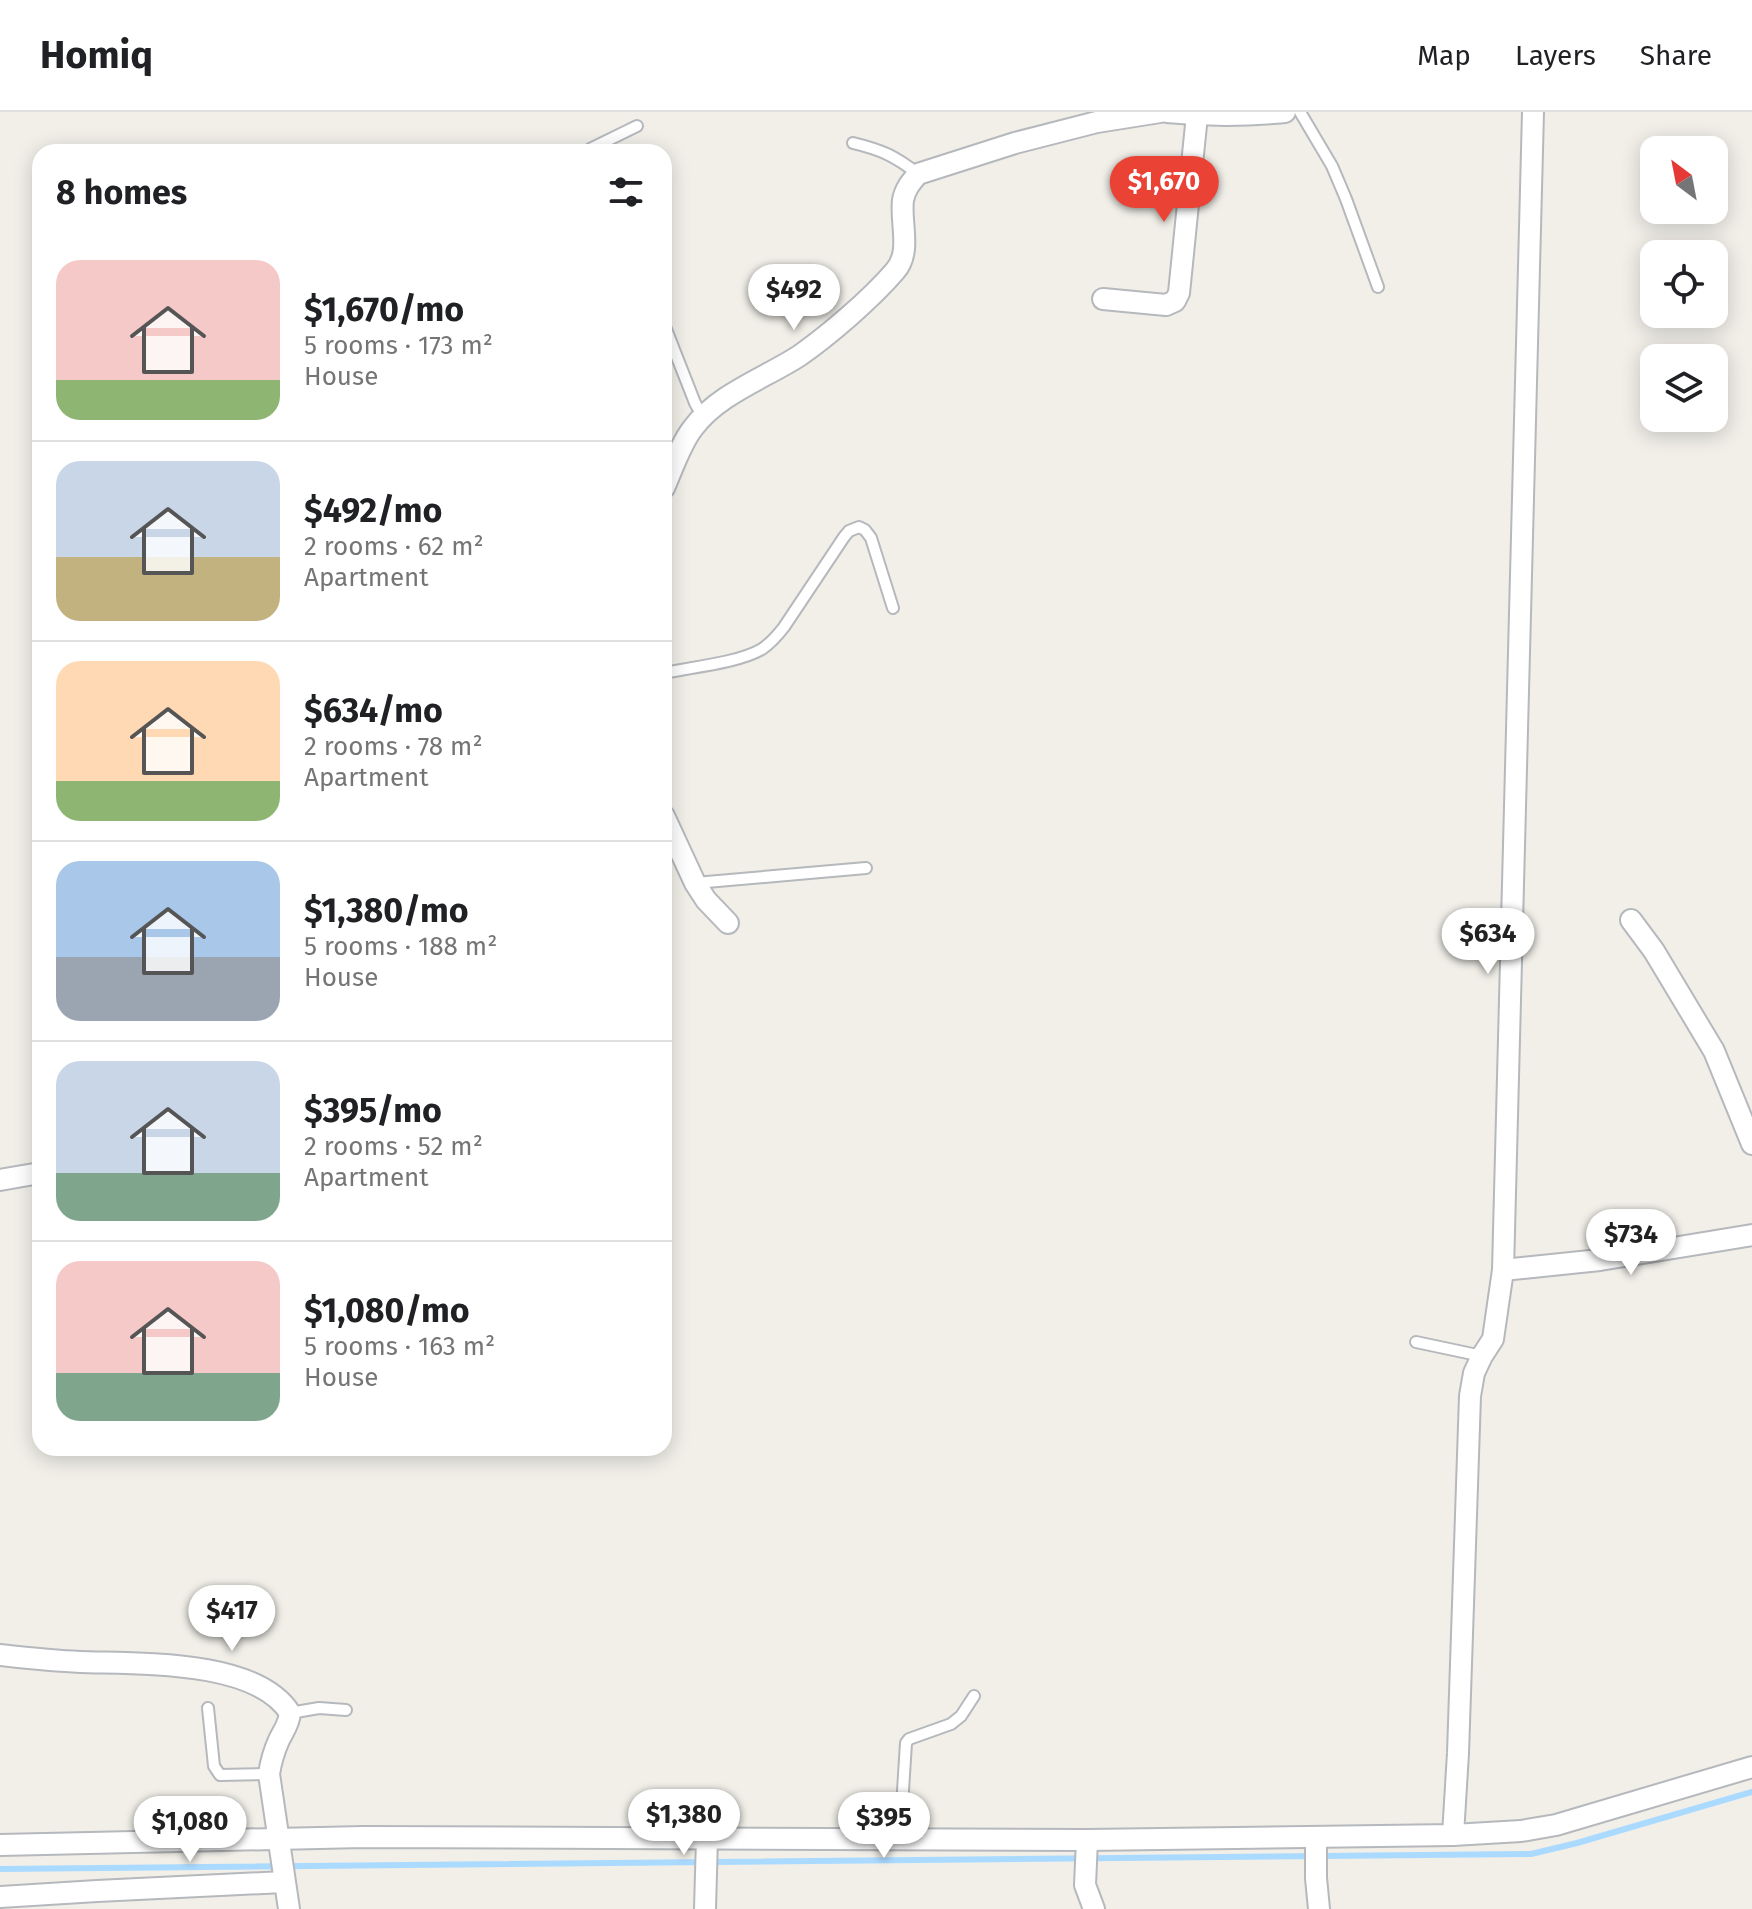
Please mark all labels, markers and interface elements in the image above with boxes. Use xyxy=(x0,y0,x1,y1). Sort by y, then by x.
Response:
text: Homiq xyxy=(40,32,153,78)
text: Map xyxy=(1417,39,1471,72)
text: Layers xyxy=(1515,39,1596,72)
text: Share xyxy=(1640,39,1712,72)
north arrow xyxy=(1640,136,1728,224)
map controls xyxy=(1640,136,1728,432)
pin: $1,670 xyxy=(1099,156,1229,224)
text: $1,670 xyxy=(1128,166,1200,197)
icon: filters xyxy=(604,170,648,214)
text: 8 homes xyxy=(56,172,187,213)
button: locate xyxy=(1640,240,1728,328)
pin: $492 xyxy=(747,264,841,332)
text: $492 xyxy=(766,274,822,305)
text: $1,670/mo xyxy=(304,289,464,330)
icon: home xyxy=(120,292,216,388)
text: 5 rooms · 173 m² xyxy=(304,330,493,361)
button: layers xyxy=(1640,344,1728,432)
text: House xyxy=(304,361,378,392)
text: $492/mo xyxy=(304,490,442,531)
icon: home xyxy=(120,493,216,589)
text: 2 rooms · 62 m² xyxy=(304,531,484,562)
text: Apartment xyxy=(304,562,429,593)
text: $634/mo xyxy=(304,690,443,731)
icon: home xyxy=(120,693,216,789)
text: 2 rooms · 78 m² xyxy=(304,731,483,762)
text: Apartment xyxy=(304,762,429,793)
text: $1,380/mo xyxy=(304,890,469,931)
icon: home xyxy=(120,893,216,989)
pin: $634 xyxy=(1441,908,1535,976)
text: $634 xyxy=(1460,918,1516,949)
text: 5 rooms · 188 m² xyxy=(304,931,497,962)
text: House xyxy=(304,962,378,993)
text: $395/mo xyxy=(304,1090,442,1131)
icon: home xyxy=(120,1093,216,1189)
text: 2 rooms · 52 m² xyxy=(304,1131,483,1162)
text: Apartment xyxy=(304,1162,429,1193)
pin: $734 xyxy=(1584,1209,1678,1277)
text: $734 xyxy=(1604,1219,1658,1250)
text: $1,080/mo xyxy=(304,1290,470,1331)
icon: home xyxy=(120,1293,216,1389)
text: 5 rooms · 163 m² xyxy=(304,1331,495,1362)
text: House xyxy=(304,1362,378,1393)
pin: $417 xyxy=(185,1585,279,1653)
text: $417 xyxy=(206,1595,258,1626)
pin: $1,380 xyxy=(619,1789,749,1857)
pin: $395 xyxy=(837,1792,931,1860)
pin: $1,080 xyxy=(125,1796,255,1864)
text: $1,380 xyxy=(646,1799,722,1830)
text: $395 xyxy=(856,1802,912,1833)
text: $1,080 xyxy=(152,1806,228,1837)

